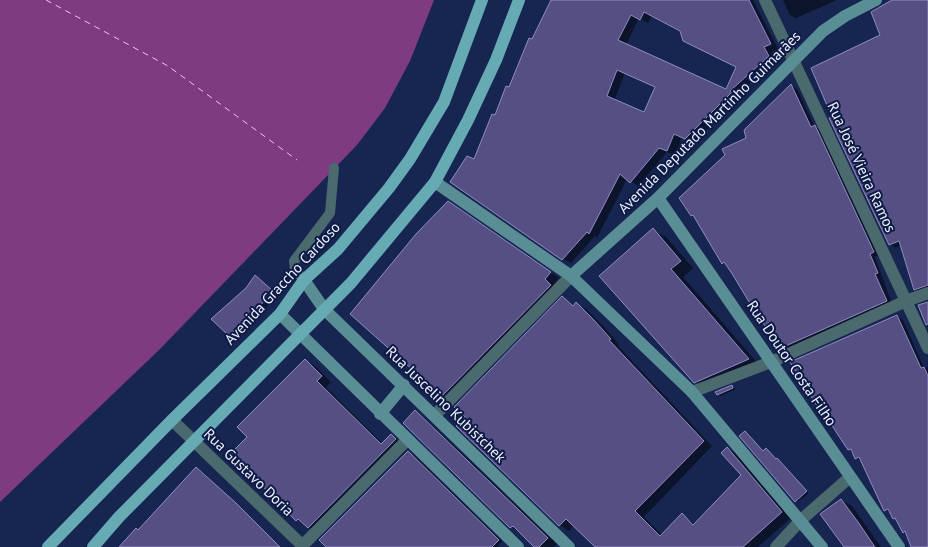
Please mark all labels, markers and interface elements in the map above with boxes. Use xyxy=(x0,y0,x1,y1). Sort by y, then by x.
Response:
street label: Avenida Deputado Martinho Guimarães xyxy=(614,27,804,217)
street label: Rua José Vieira Ramos xyxy=(823,99,901,235)
street label: Avenida Graccho Cardoso xyxy=(220,218,344,348)
street label: Rua Doutor Costa Filho xyxy=(743,296,841,430)
street label: Rua Juscelino Kubistchek xyxy=(382,342,511,467)
street label: Rua Gustavo Doria xyxy=(200,424,298,520)

